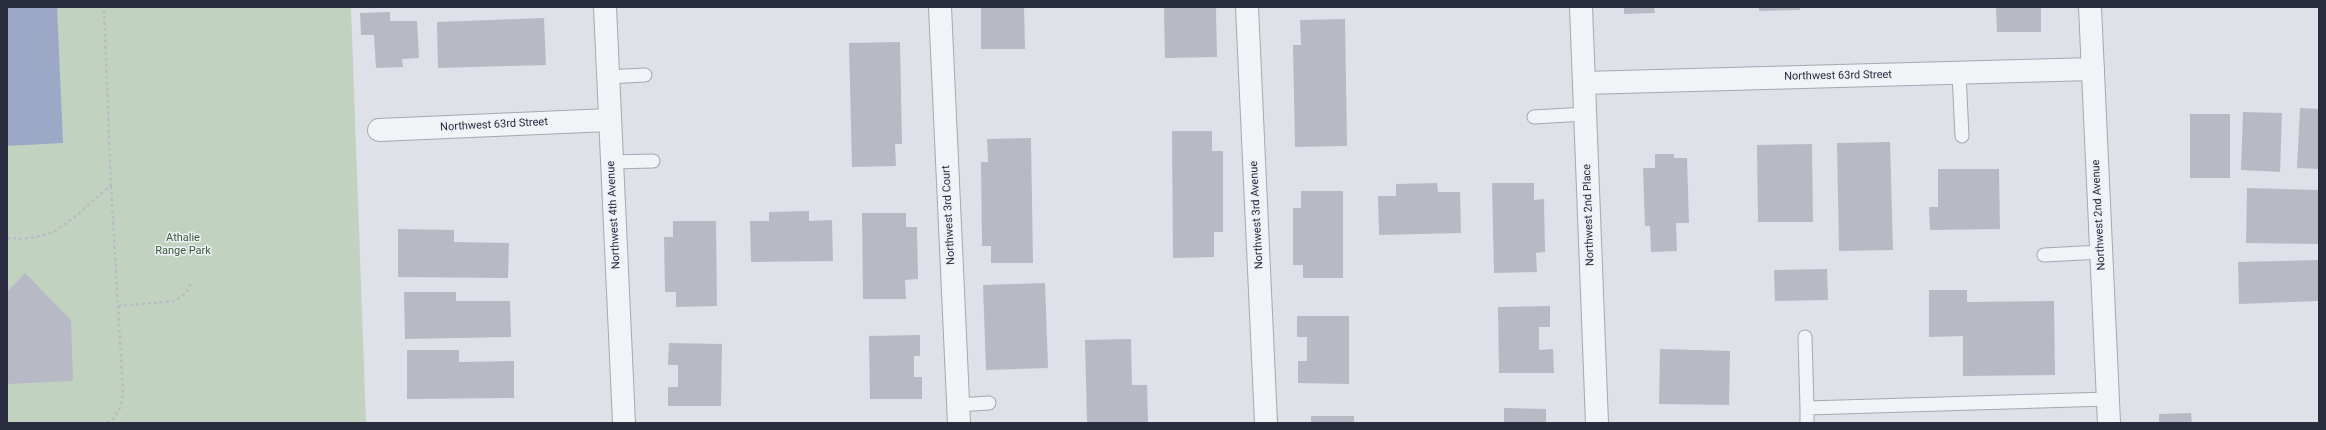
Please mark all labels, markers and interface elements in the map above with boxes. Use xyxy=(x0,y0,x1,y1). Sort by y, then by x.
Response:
street label: Northwest 63rd Street xyxy=(1784,68,1892,84)
street label: Northwest 63rd Street xyxy=(440,116,548,134)
street label: Northwest 2nd Avenue xyxy=(2090,159,2108,271)
street label: Northwest 3rd Avenue xyxy=(1248,160,1266,270)
street label: Northwest 4th Avenue xyxy=(605,161,623,269)
street label: Northwest 2nd Place xyxy=(1581,164,1597,266)
street label: Northwest 3rd Court xyxy=(940,165,958,265)
park label: Athalie Range Park xyxy=(155,231,211,257)

